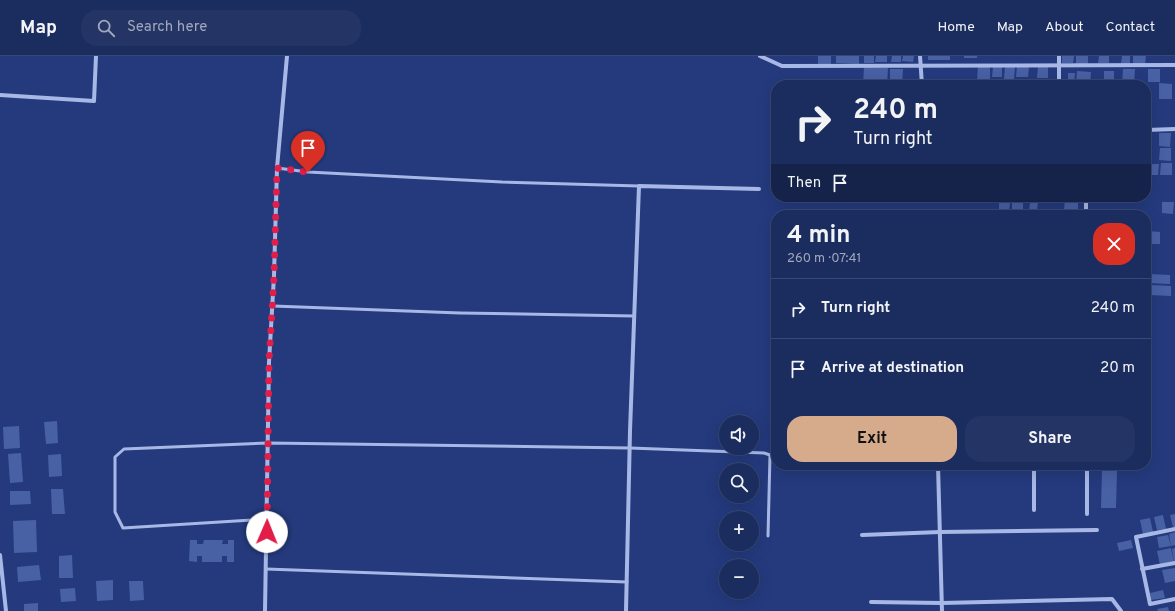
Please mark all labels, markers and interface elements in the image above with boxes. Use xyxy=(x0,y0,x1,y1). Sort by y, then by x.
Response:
search box xyxy=(81,10,361,46)
text: Map xyxy=(20,16,57,40)
icon: search xyxy=(95,17,117,39)
text: Search here xyxy=(127,18,207,37)
text: Home xyxy=(938,19,975,36)
text: Map xyxy=(997,19,1023,36)
text: About xyxy=(1045,19,1084,36)
text: Contact xyxy=(1106,19,1155,36)
text: 240 m xyxy=(853,93,938,129)
icon: right xyxy=(787,96,839,148)
text: Turn right xyxy=(853,128,933,151)
pin xyxy=(291,131,325,172)
icon: arrive xyxy=(297,137,319,159)
icon: arrive xyxy=(829,172,851,194)
text: Then xyxy=(787,174,821,193)
text: 4 min xyxy=(787,221,850,251)
button: close xyxy=(1093,223,1135,265)
text: 260 m · 07:41 xyxy=(787,251,861,267)
icon: right xyxy=(787,298,809,320)
text: Turn right xyxy=(821,299,890,318)
text: 240 m xyxy=(1091,299,1135,318)
icon: arrive xyxy=(787,358,809,380)
text: Arrive at destination xyxy=(821,359,964,378)
text: 20 m xyxy=(1100,359,1135,378)
map controls xyxy=(719,415,759,599)
button: sound xyxy=(719,415,759,455)
button: Exit xyxy=(787,416,957,462)
button: Share xyxy=(965,416,1135,462)
button: search xyxy=(719,463,759,503)
position arrow xyxy=(246,511,288,553)
button: + xyxy=(719,511,759,551)
button: − xyxy=(719,559,759,599)

